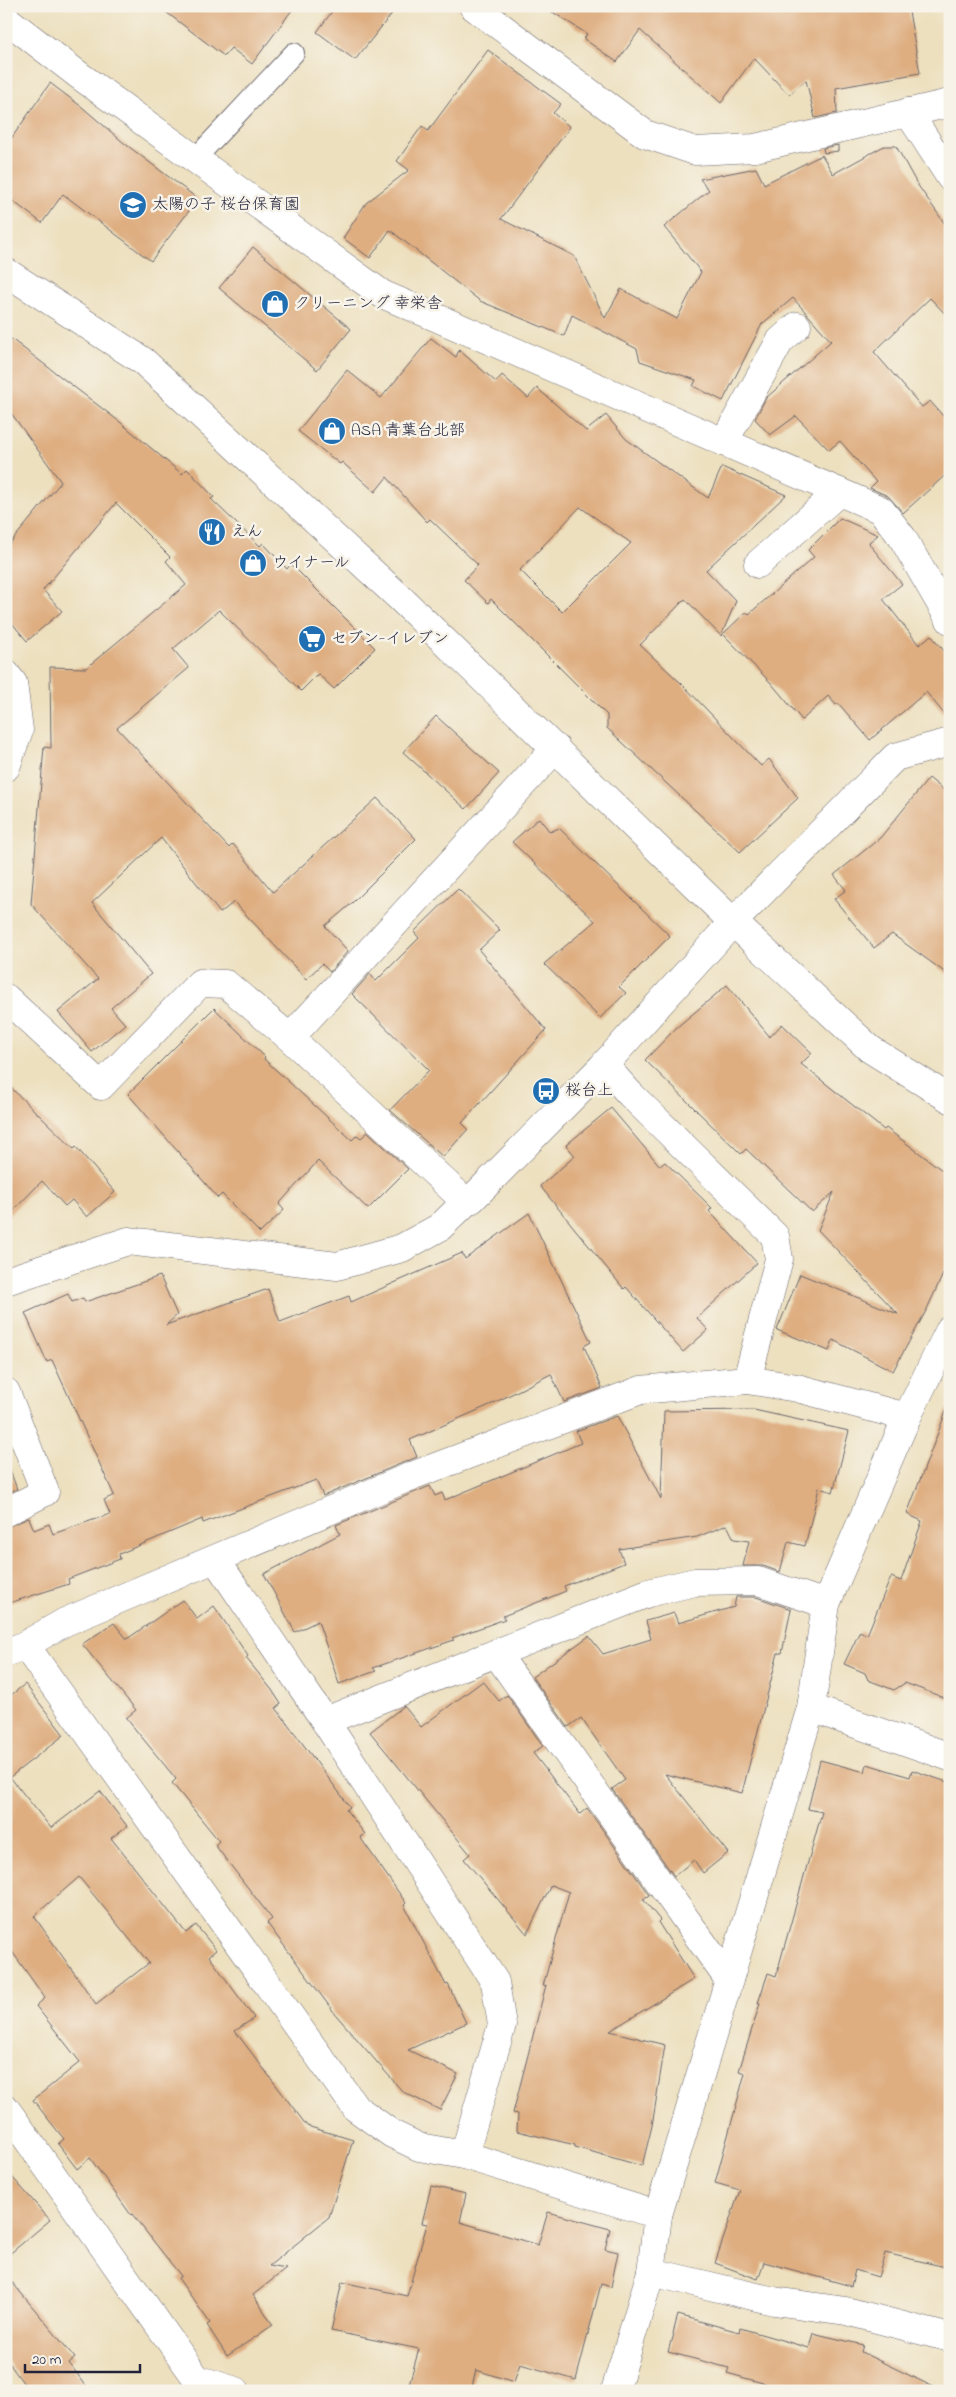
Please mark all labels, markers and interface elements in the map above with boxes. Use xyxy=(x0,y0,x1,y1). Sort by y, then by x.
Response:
school or university icon: 太陽の子 桜台保育園 xyxy=(118,190,148,220)
place label: 太陽の子 桜台保育園 xyxy=(152,193,300,217)
shop icon: クリーニング 幸栄舎 xyxy=(260,289,290,319)
place label: クリーニング 幸栄舎 xyxy=(294,292,442,316)
shop icon: ASA 青葉台北部 xyxy=(317,416,347,446)
place label: ASA 青葉台北部 xyxy=(351,419,465,443)
restaurant icon: えん xyxy=(197,517,227,547)
place label: えん xyxy=(231,520,263,544)
shop icon: ウイナール xyxy=(238,548,268,578)
place label: ウイナール xyxy=(272,551,350,575)
supermarket icon: セブン-イレブン xyxy=(297,624,327,654)
place label: セブン-イレブン xyxy=(331,627,449,651)
bus stop icon: 桜台上 xyxy=(531,1076,561,1106)
place label: 桜台上 xyxy=(565,1079,613,1103)
scale bar xyxy=(25,2342,140,2374)
text: 20 m xyxy=(32,2349,62,2371)

